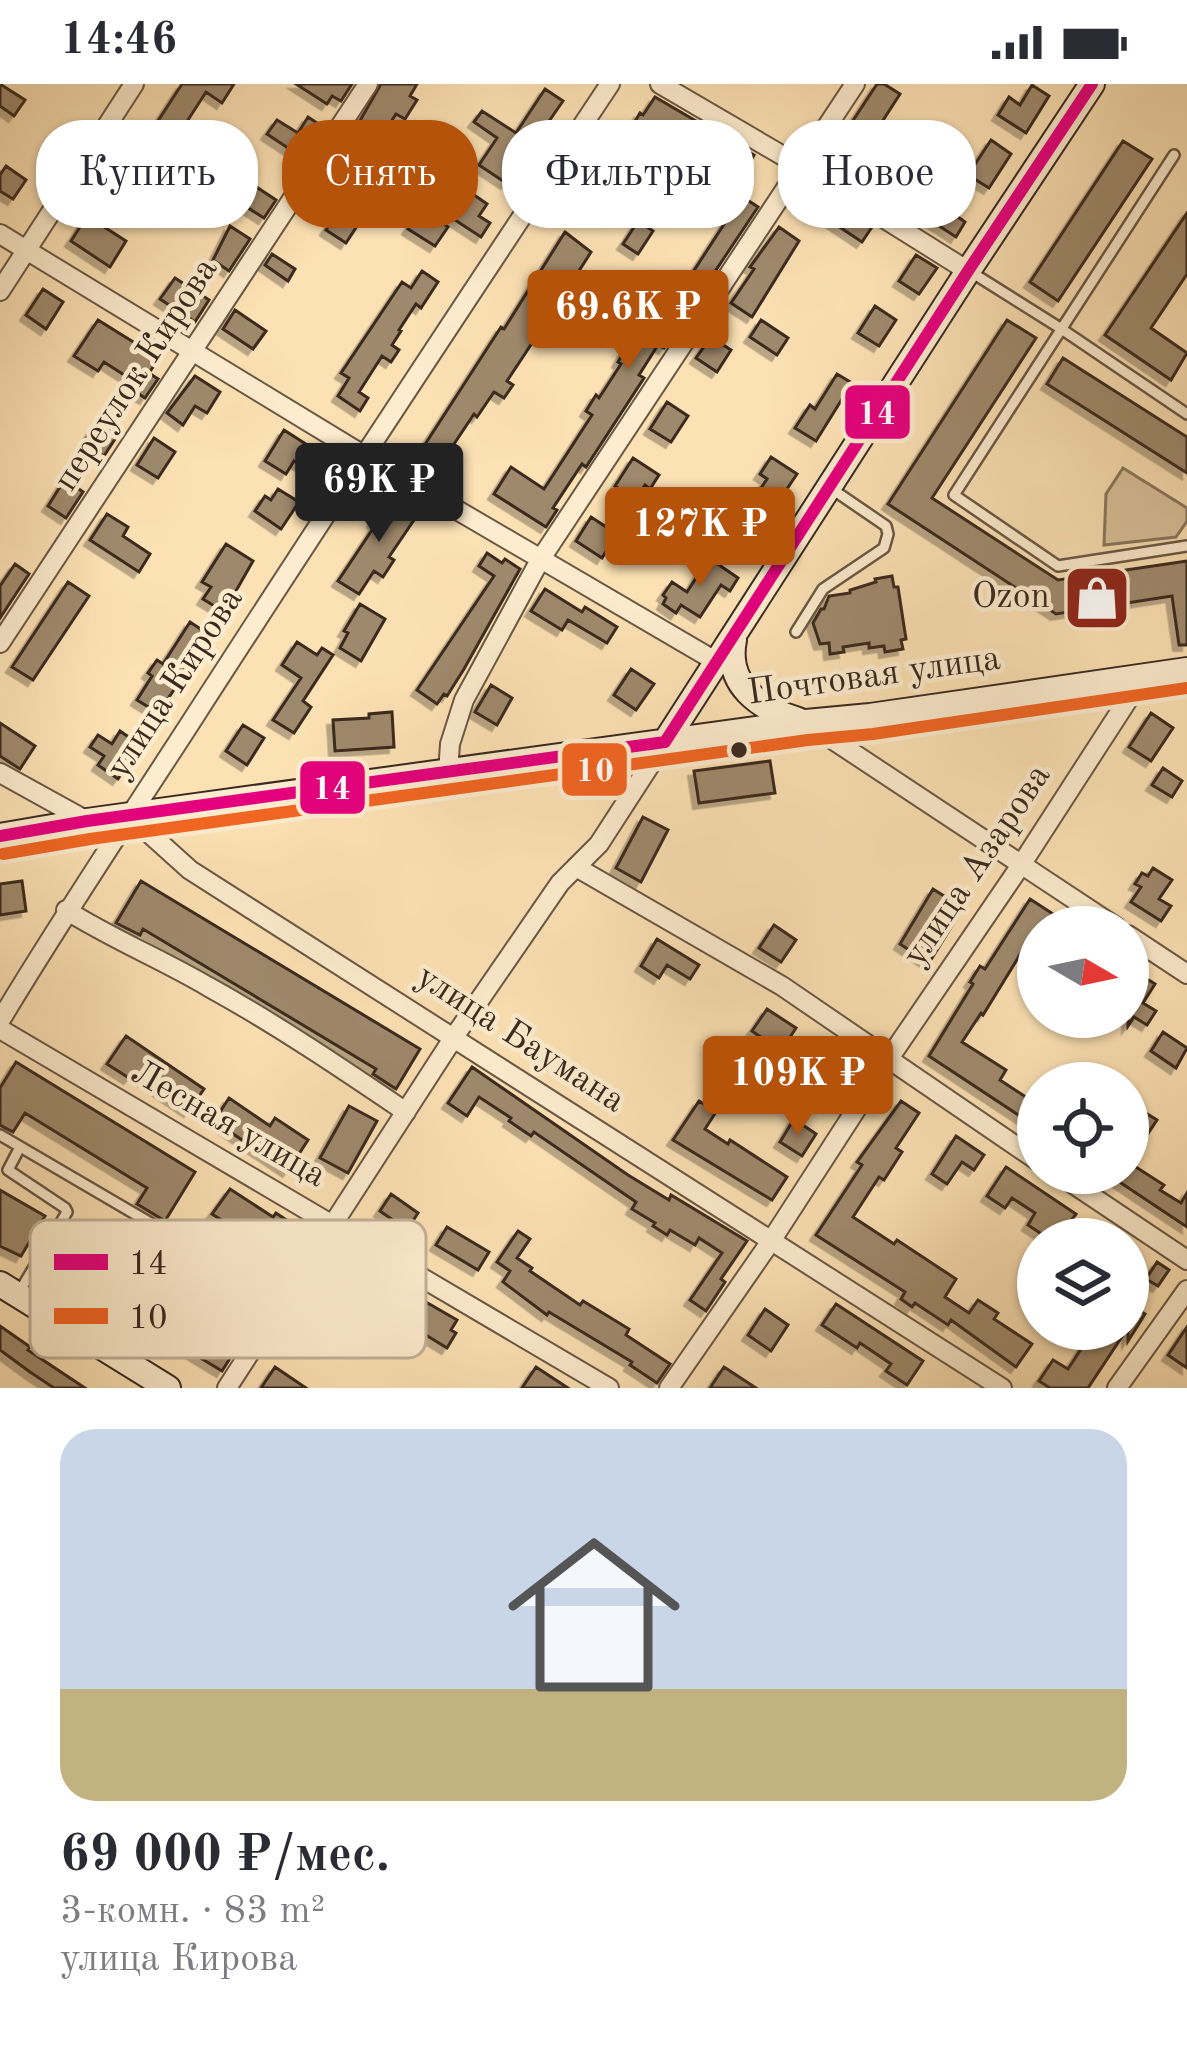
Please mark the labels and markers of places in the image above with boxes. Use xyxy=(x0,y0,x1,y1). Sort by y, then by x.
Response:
pin: 69.6K ₽ xyxy=(517,270,739,372)
pin: 69K ₽ xyxy=(295,443,463,545)
pin: 127K ₽ xyxy=(602,487,798,589)
shop icon: Ozon xyxy=(1062,563,1132,633)
place label: Ozon xyxy=(972,580,1050,616)
unlabelled marker xyxy=(728,739,750,761)
pin: 109K ₽ xyxy=(700,1036,896,1138)

